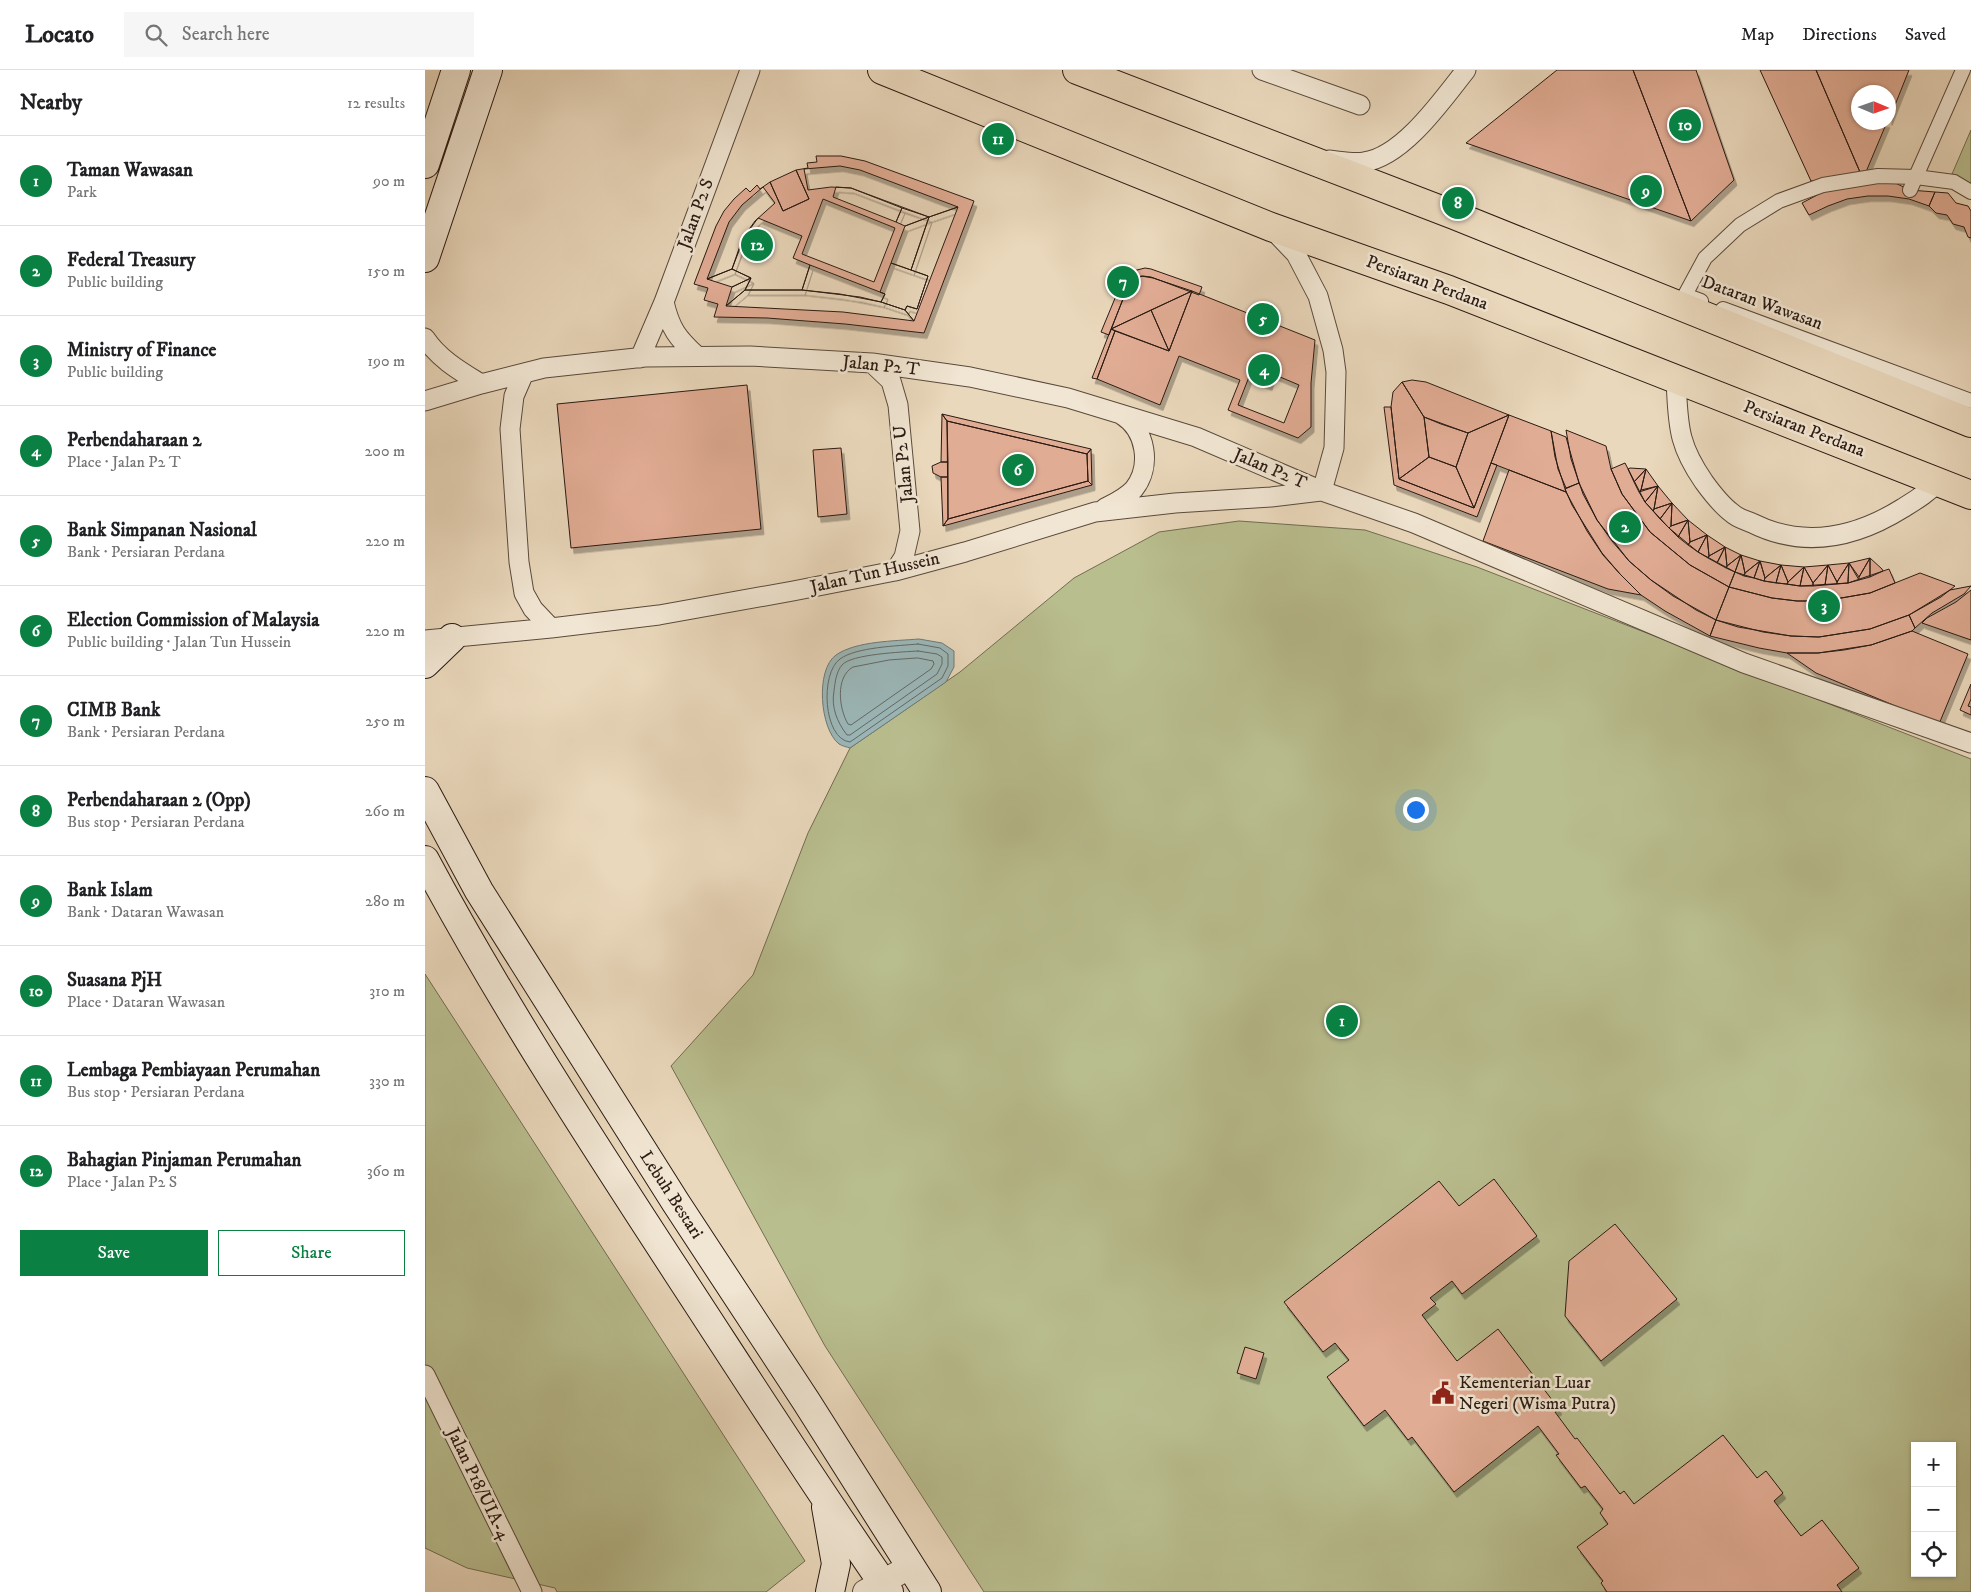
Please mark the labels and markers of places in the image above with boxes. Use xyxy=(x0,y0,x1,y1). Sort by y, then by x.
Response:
pin: 10 xyxy=(1669,106,1701,144)
pin: 11 xyxy=(982,120,1014,158)
pin: 9 xyxy=(1630,172,1662,210)
pin: 8 xyxy=(1442,184,1474,222)
pin: 12 xyxy=(741,226,773,264)
pin: 7 xyxy=(1107,263,1139,301)
pin: 5 xyxy=(1247,300,1279,338)
pin: 4 xyxy=(1248,351,1280,389)
pin: 6 xyxy=(1002,451,1034,489)
pin: 2 xyxy=(1609,508,1641,546)
pin: 3 xyxy=(1808,587,1840,625)
pin: 1 xyxy=(1326,1002,1358,1040)
place label: Kementerian Luar Negeri (Wisma Putra) xyxy=(1459,1372,1616,1415)
public building icon: Kementerian Luar Negeri (Wisma Putra) xyxy=(1430,1380,1456,1406)

